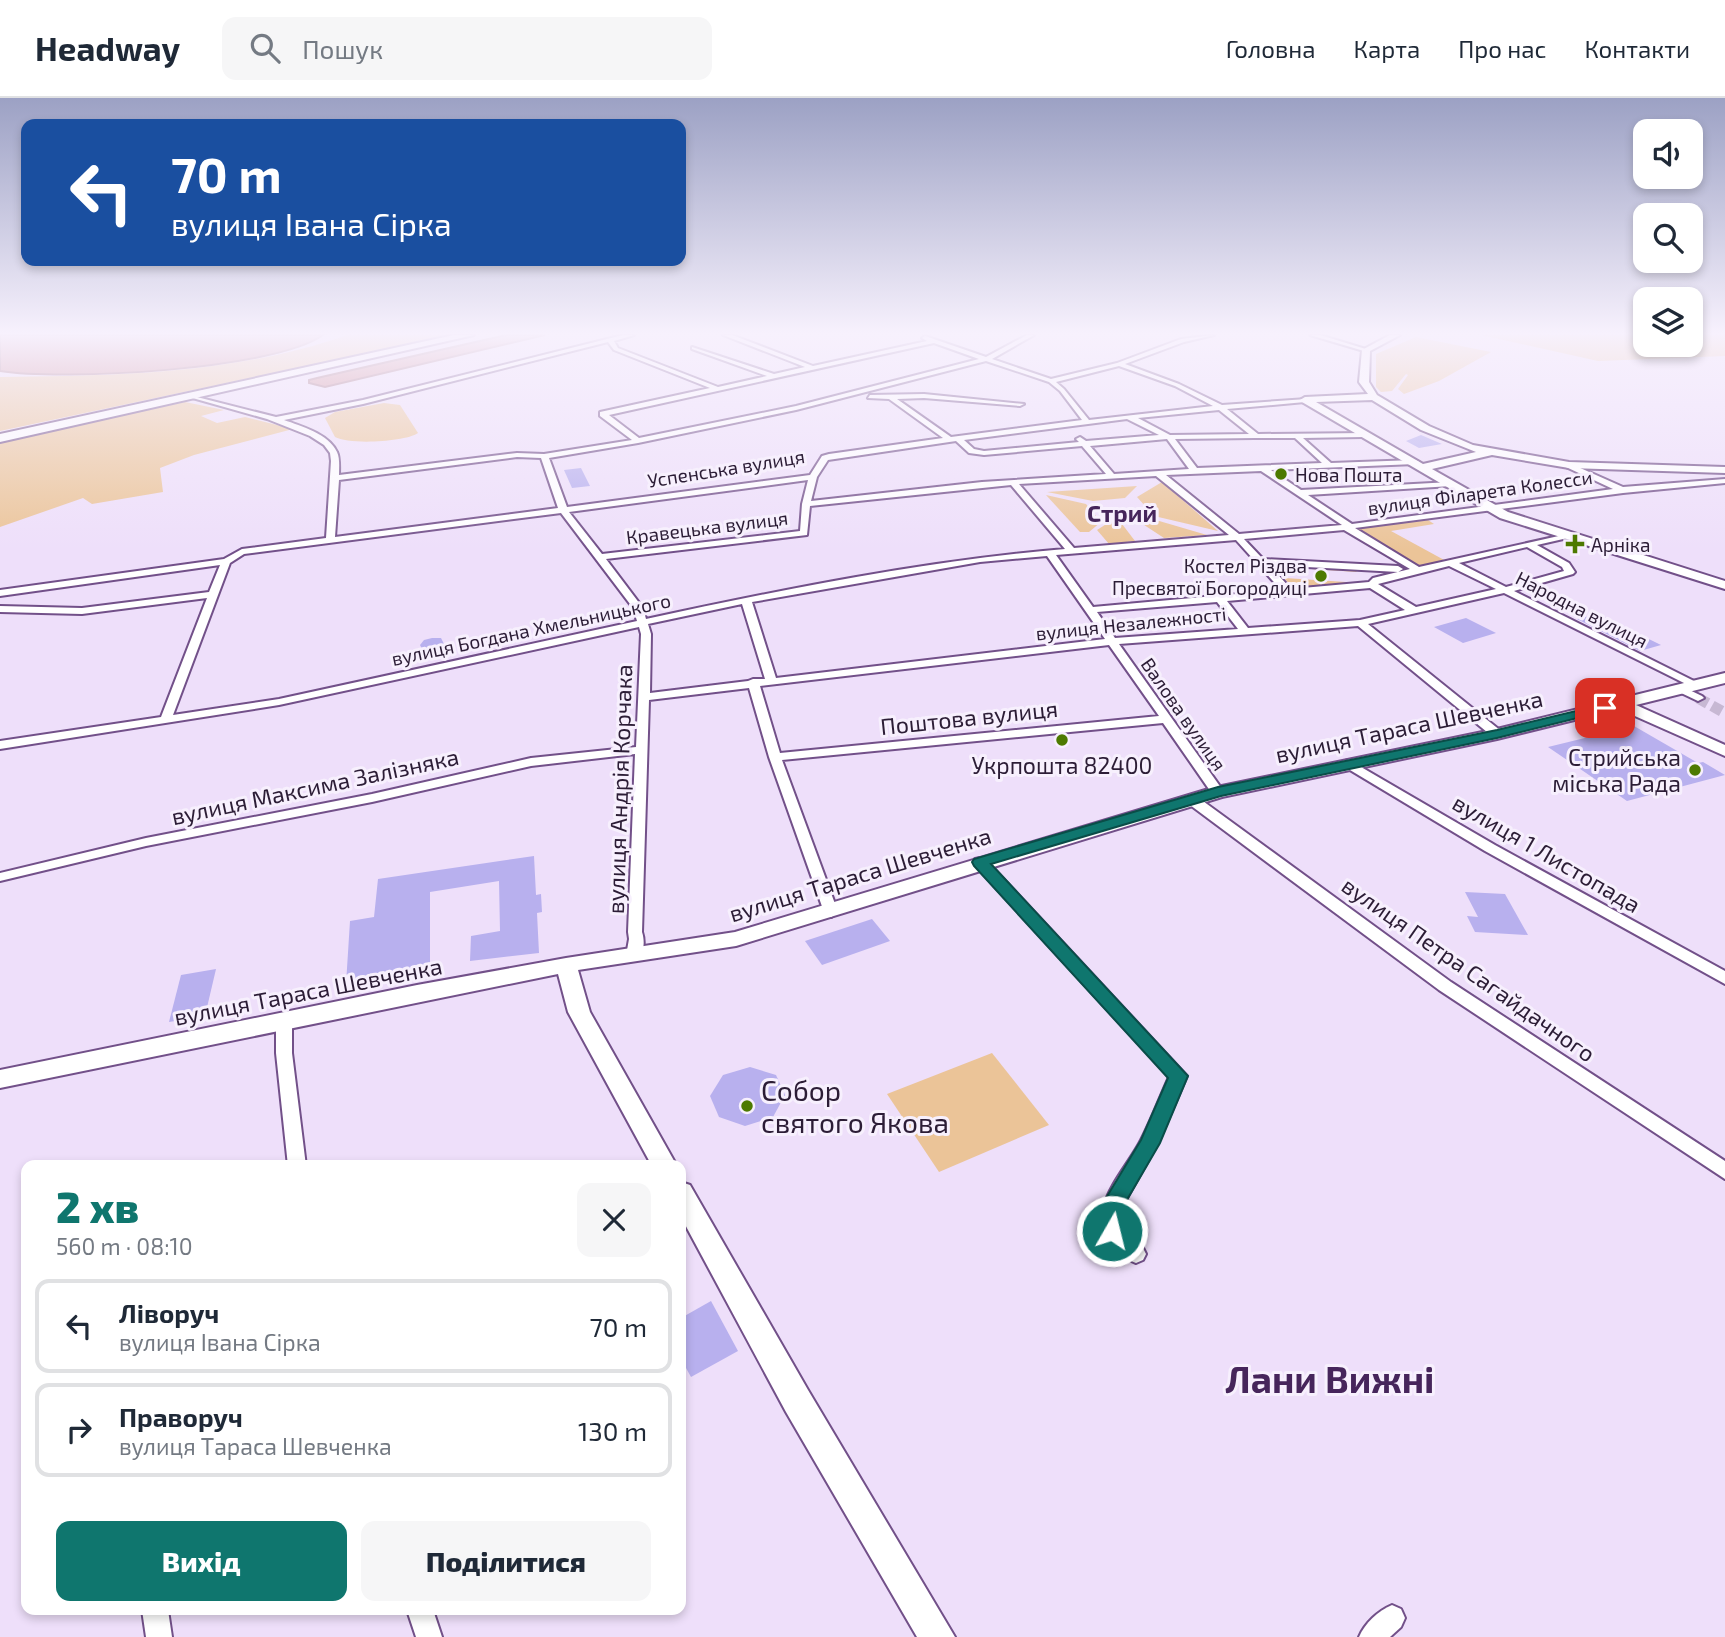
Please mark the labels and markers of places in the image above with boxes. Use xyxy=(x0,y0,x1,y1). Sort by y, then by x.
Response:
place label: Нова Пошта xyxy=(1295,463,1402,486)
marker: Нова Пошта xyxy=(1273,466,1289,482)
place label: Арніка xyxy=(1591,533,1650,556)
marker: Арніка xyxy=(1565,534,1585,554)
place label: Костел Різдва Пресвятої Богородиці xyxy=(1112,554,1307,599)
marker: Костел Різдва Пресвятої Богородиці xyxy=(1313,568,1329,584)
pin xyxy=(1575,678,1635,738)
marker: Укрпошта 82400 xyxy=(1054,732,1070,748)
place label: Стрийська міська Рада xyxy=(1552,743,1681,797)
place label: Укрпошта 82400 xyxy=(972,751,1152,779)
marker: Стрийська міська Рада xyxy=(1687,762,1703,778)
place label: Собор святого Якова xyxy=(761,1073,949,1139)
marker: Собор святого Якова xyxy=(739,1098,755,1114)

